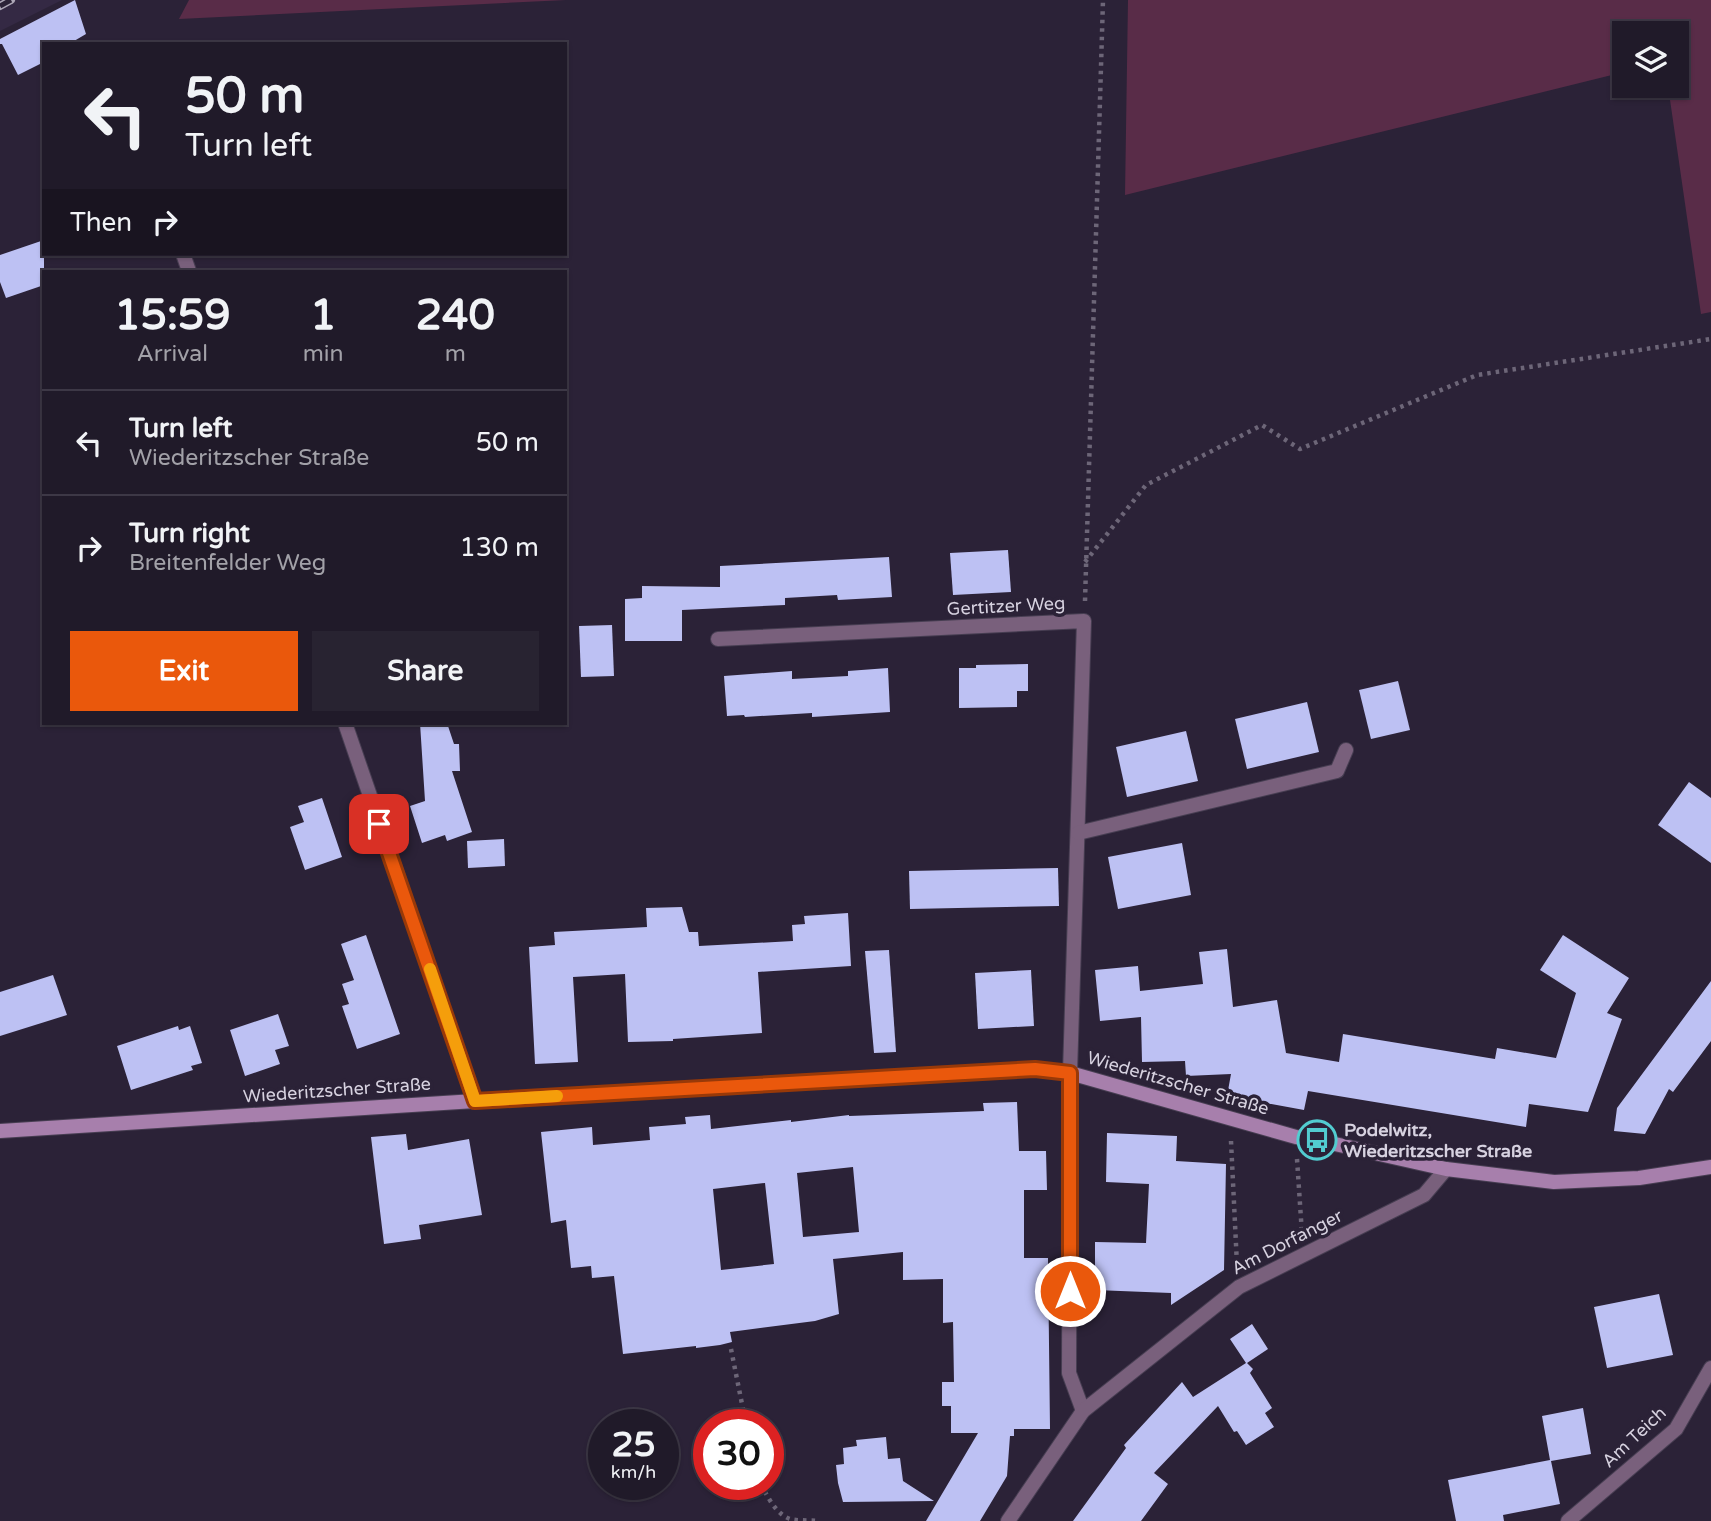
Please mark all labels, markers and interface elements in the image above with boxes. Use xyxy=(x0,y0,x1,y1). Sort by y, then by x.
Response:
map controls xyxy=(1612,21,1689,98)
button: layers xyxy=(1612,21,1689,98)
text: 50 m xyxy=(185,67,304,126)
icon: left xyxy=(70,70,161,161)
text: Turn left xyxy=(185,127,312,165)
icon: right xyxy=(146,203,184,241)
text: Then xyxy=(70,207,132,238)
text: 15:59 xyxy=(114,290,231,341)
text: 1 xyxy=(310,290,336,341)
text: 240 xyxy=(416,290,495,341)
text: Arrival xyxy=(137,340,208,368)
text: min xyxy=(303,340,344,368)
text: m xyxy=(445,340,466,368)
text: Turn left xyxy=(129,413,232,444)
icon: left xyxy=(70,424,108,462)
text: 50 m xyxy=(476,427,539,458)
text: Wiederitzscher Straße xyxy=(129,444,369,472)
text: Turn right xyxy=(129,518,250,549)
icon: right xyxy=(70,529,108,567)
text: 130 m xyxy=(459,532,539,563)
text: Breitenfelder Weg xyxy=(129,549,326,577)
street label: Gertitzer Weg xyxy=(946,592,1066,620)
button: Exit xyxy=(70,631,298,711)
button: Share xyxy=(312,631,539,711)
pin xyxy=(349,794,409,854)
icon: arrive xyxy=(360,805,398,843)
street label: Wiederitzscher Straße xyxy=(1085,1046,1271,1120)
street label: Wiederitzscher Straße xyxy=(242,1072,432,1108)
bus stop icon: Podelwitz, Wiederitzscher Straße xyxy=(1296,1119,1338,1161)
place label: Podelwitz, Wiederitzscher Straße xyxy=(1344,1119,1532,1162)
street label: Am Dorfanger xyxy=(1228,1205,1346,1279)
position arrow xyxy=(1033,1254,1107,1328)
street label: Am Teich xyxy=(1597,1402,1671,1472)
speed limit sign: 30 xyxy=(693,1409,784,1500)
text: 25 xyxy=(612,1424,655,1466)
text: km/h xyxy=(611,1461,656,1483)

